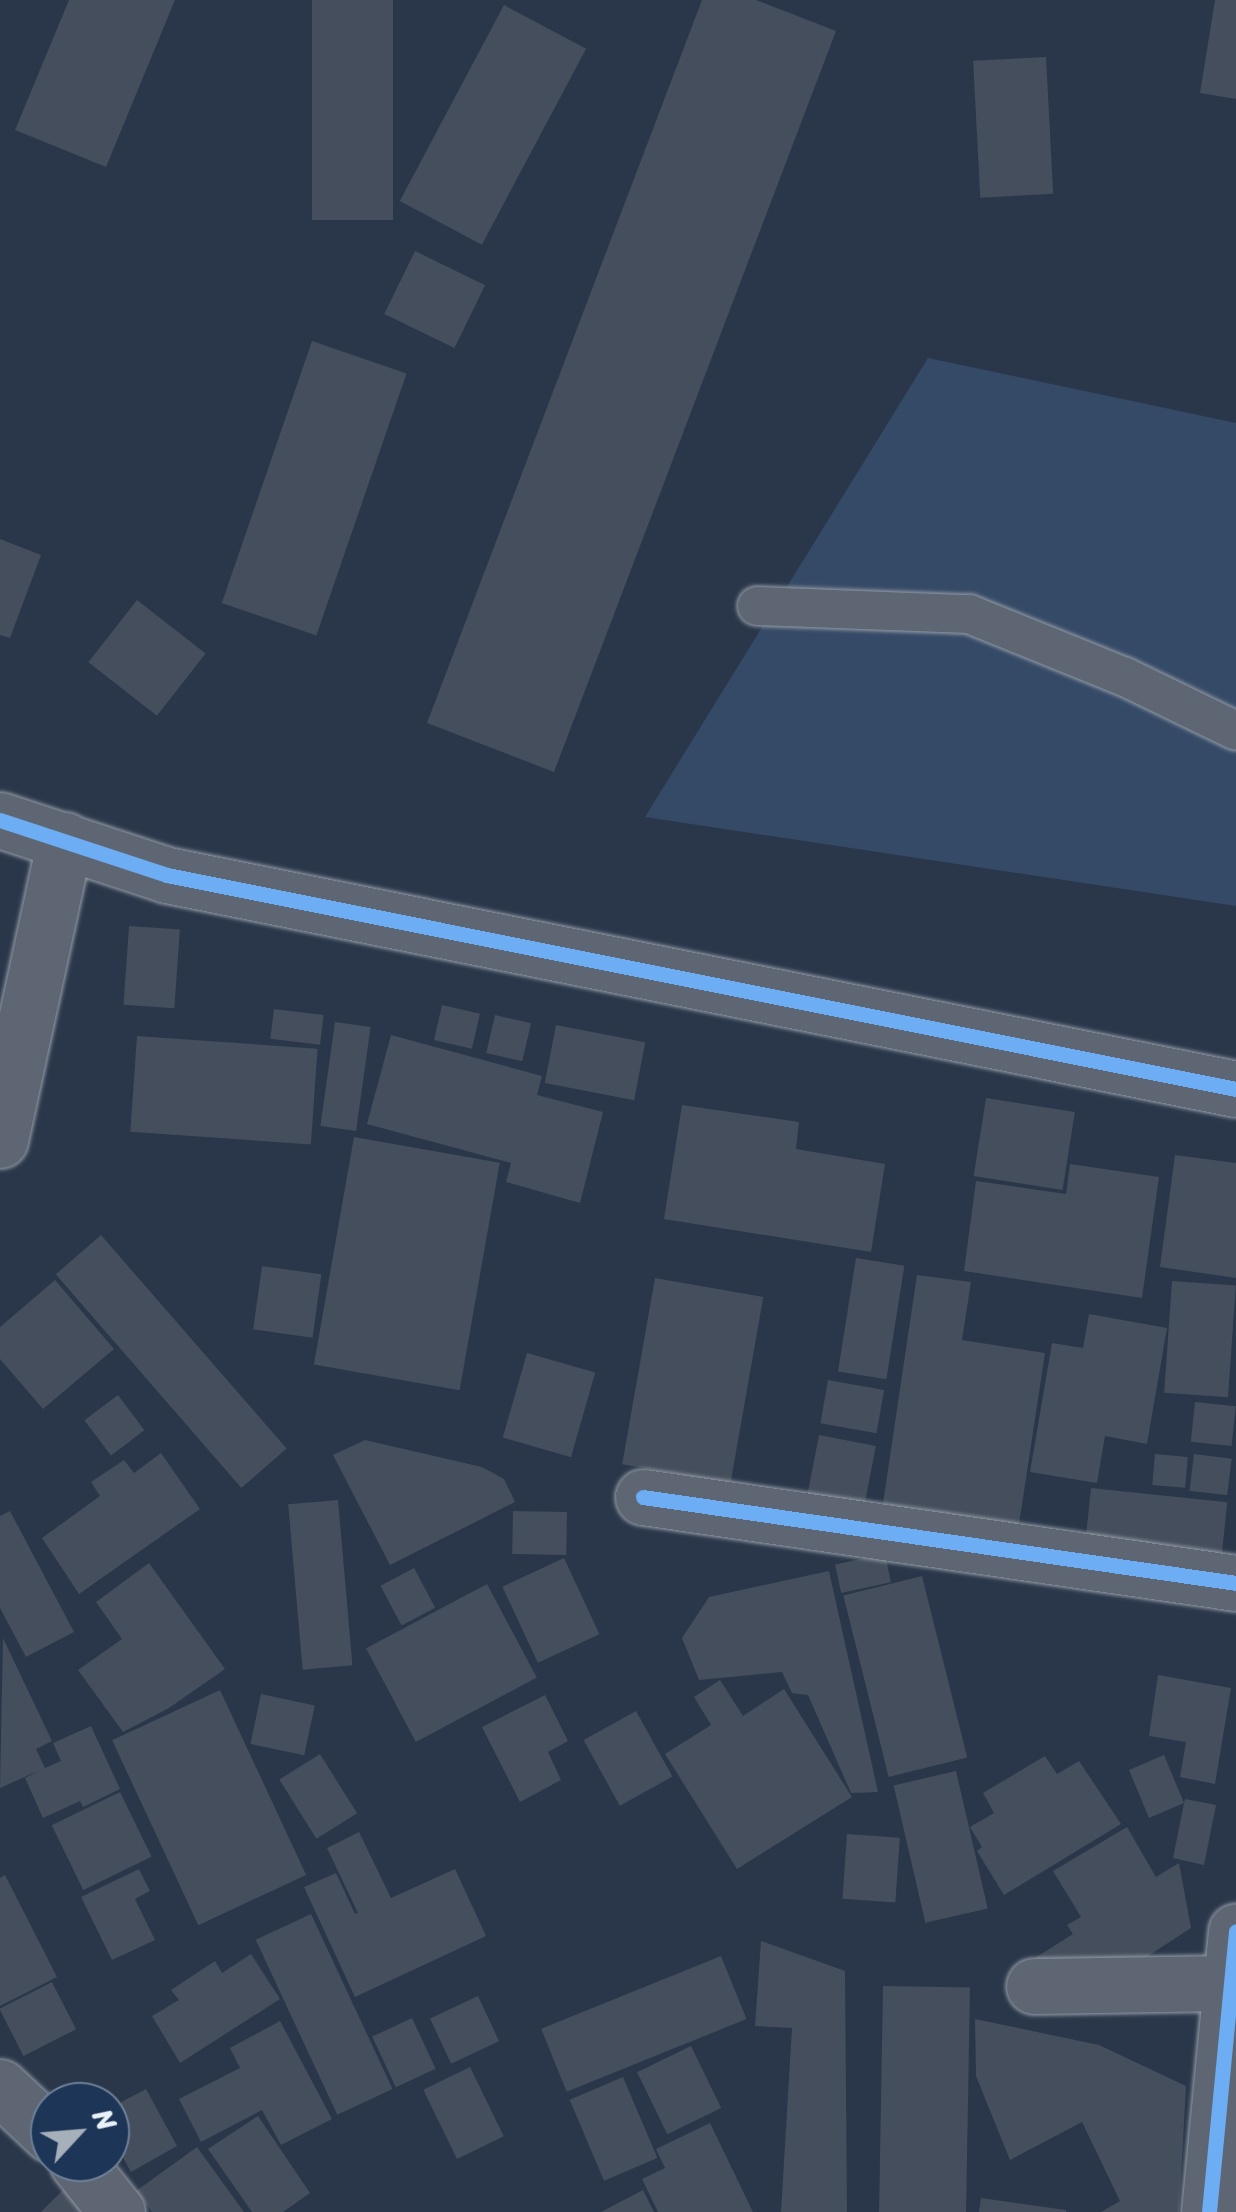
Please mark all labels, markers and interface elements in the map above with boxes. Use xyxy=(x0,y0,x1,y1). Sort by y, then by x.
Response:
north arrow xyxy=(30,2082,130,2182)
text: N xyxy=(79,2100,132,2139)

